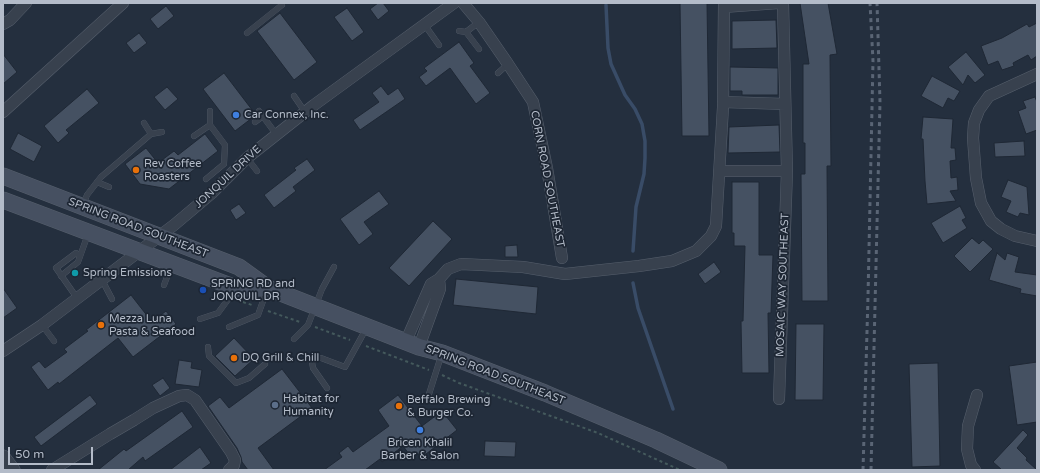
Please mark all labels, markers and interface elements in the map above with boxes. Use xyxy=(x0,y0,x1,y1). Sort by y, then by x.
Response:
place label: Car Connex, Inc. xyxy=(244,108,329,122)
street label: CORN ROAD SOUTHEAST xyxy=(527,109,567,249)
marker: Car Connex, Inc. xyxy=(231,110,241,120)
street label: JONQUIL DRIVE xyxy=(192,143,264,211)
place label: Rev Coffee Roasters xyxy=(144,157,201,183)
marker: Rev Coffee Roasters xyxy=(131,165,141,175)
street label: SPRING ROAD SOUTHEAST xyxy=(66,195,210,261)
street label: MOSAIC WAY SOUTHEAST xyxy=(774,213,792,357)
place label: Spring Emissions xyxy=(83,266,172,280)
marker: Spring Emissions xyxy=(70,268,80,278)
place label: SPRING RD and JONQUIL DR xyxy=(211,277,295,303)
marker: SPRING RD and JONQUIL DR xyxy=(198,285,208,295)
place label: Mezza Luna Pasta & Seafood xyxy=(109,312,195,338)
marker: Mezza Luna Pasta & Seafood xyxy=(96,320,106,330)
street label: SPRING ROAD SOUTHEAST xyxy=(423,342,567,408)
place label: DQ Grill & Chill xyxy=(242,351,319,365)
marker: DQ Grill & Chill xyxy=(229,353,239,363)
place label: Habitat for Humanity xyxy=(283,392,339,418)
place label: Beffalo Brewing & Burger Co. xyxy=(407,393,490,419)
marker: Habitat for Humanity xyxy=(270,400,280,410)
marker: Beffalo Brewing & Burger Co. xyxy=(394,401,404,411)
marker: Bricen Khalil Barber & Salon xyxy=(415,425,425,435)
place label: Bricen Khalil Barber & Salon xyxy=(381,436,459,462)
scale bar xyxy=(10,439,95,465)
text: 50 m xyxy=(15,447,44,461)

